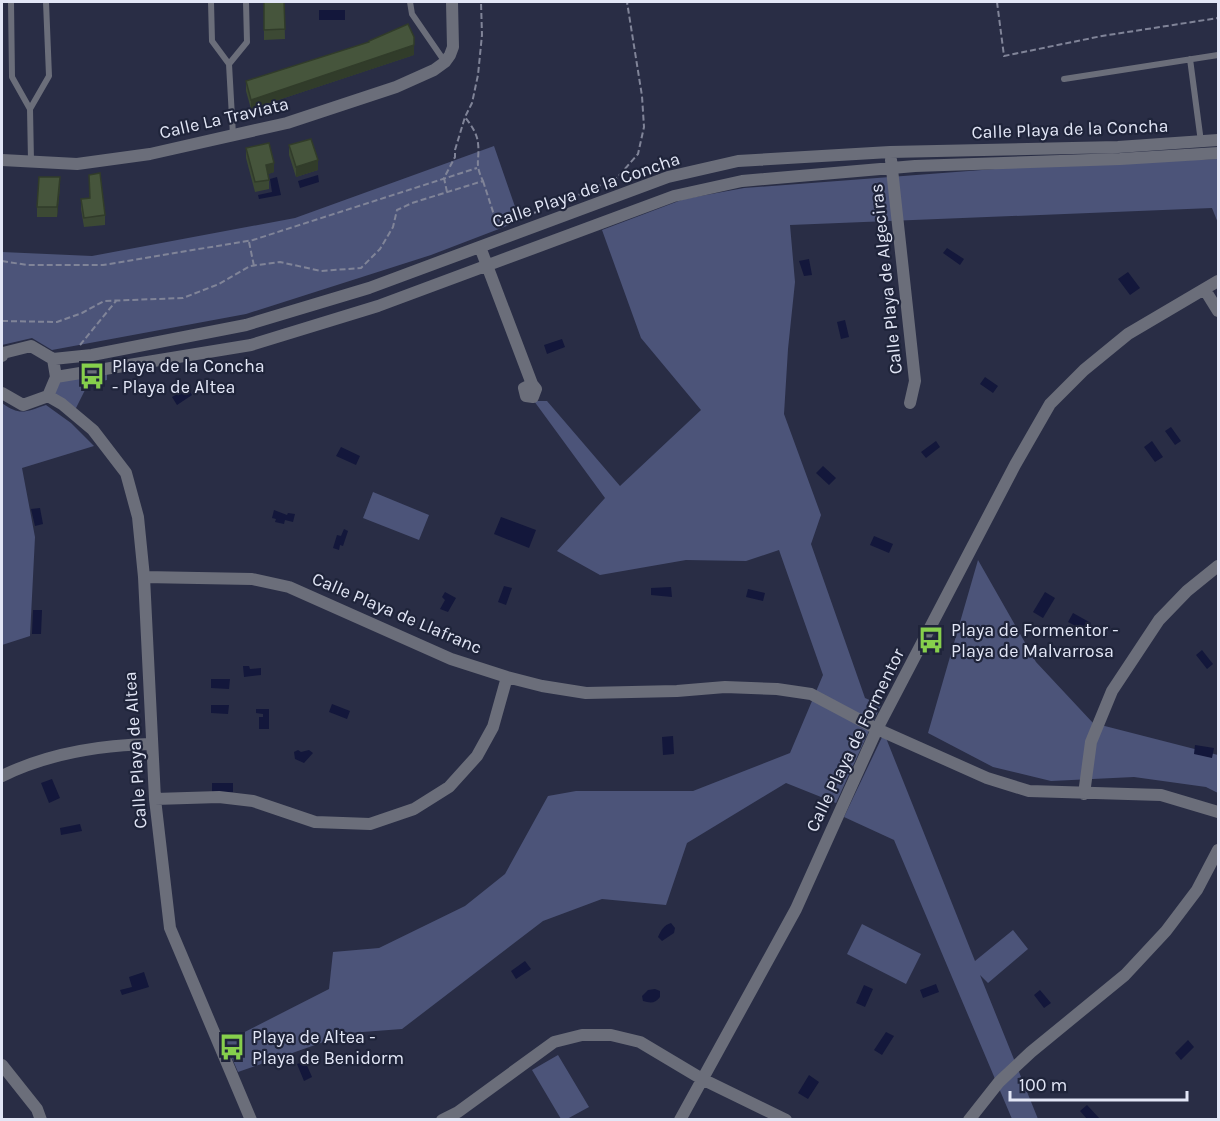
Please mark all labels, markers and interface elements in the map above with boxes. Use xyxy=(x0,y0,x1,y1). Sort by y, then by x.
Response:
street label: Calle La Traviata xyxy=(157,92,291,144)
street label: Calle Playa de la Concha xyxy=(971,115,1169,143)
street label: Calle Playa de la Concha xyxy=(489,147,683,233)
street label: Calle Playa de Algeciras xyxy=(865,183,907,375)
place label: Playa de la Concha - Playa de Altea xyxy=(112,355,265,398)
bus stop icon: Playa de la Concha - Playa de Altea xyxy=(77,361,107,391)
street label: Calle Playa de Llafranc xyxy=(309,567,485,659)
place label: Playa de Formentor - Playa de Malvarrosa xyxy=(951,619,1119,662)
bus stop icon: Playa de Formentor - Playa de Malvarrosa xyxy=(916,625,946,655)
street label: Calle Playa de Formentor xyxy=(801,644,909,835)
street label: Calle Playa de Altea xyxy=(119,671,151,829)
place label: Playa de Altea - Playa de Benidorm xyxy=(252,1026,404,1069)
bus stop icon: Playa de Altea - Playa de Benidorm xyxy=(217,1032,247,1062)
scale bar xyxy=(1010,1064,1187,1102)
text: 100 m xyxy=(1019,1074,1067,1096)

